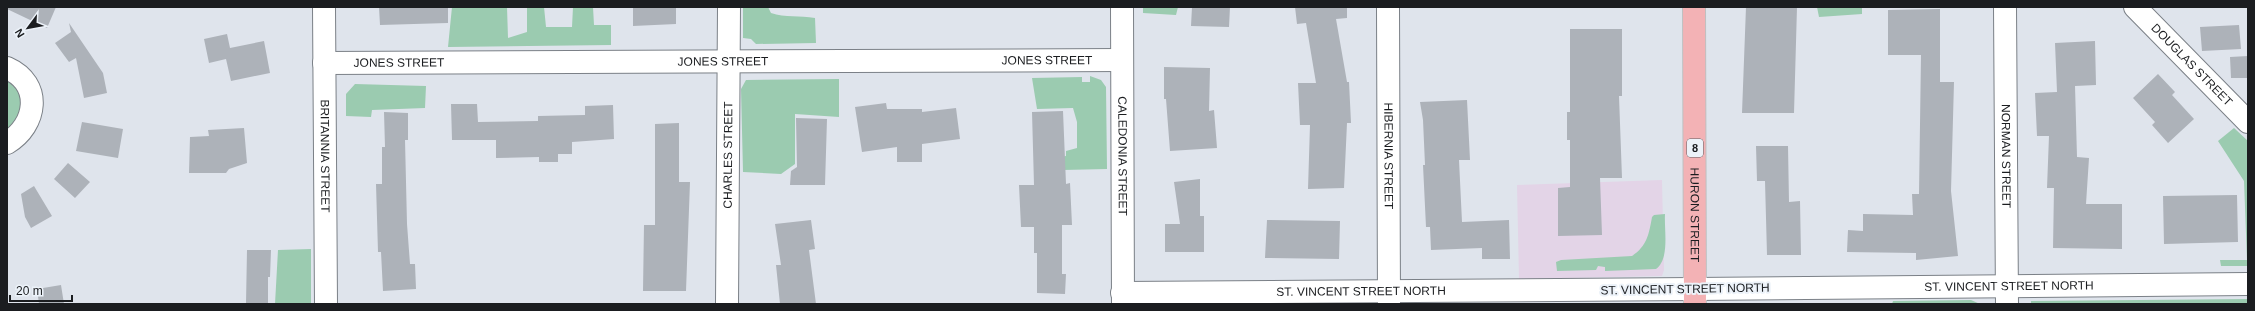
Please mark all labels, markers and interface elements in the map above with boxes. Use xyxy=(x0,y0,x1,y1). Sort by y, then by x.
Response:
north arrow xyxy=(8,8,48,48)
street label: DOUGLAS STREET xyxy=(2148,21,2236,109)
text: N xyxy=(12,27,27,40)
street label: JONES STREET xyxy=(1002,53,1093,67)
street label: JONES STREET xyxy=(678,54,769,69)
street label: JONES STREET xyxy=(354,56,445,70)
street label: CALEDONIA STREET xyxy=(1115,96,1130,216)
street label: BRITANNIA STREET xyxy=(318,99,332,213)
street label: CHARLES STREET xyxy=(721,101,735,209)
street label: HIBERNIA STREET xyxy=(1381,103,1396,210)
street label: NORMAN STREET xyxy=(1999,104,2013,209)
road number: 8 xyxy=(1687,139,1703,157)
street label: HURON STREET xyxy=(1688,168,1702,263)
scale bar xyxy=(10,277,72,303)
street label: ST. VINCENT STREET NORTH xyxy=(1924,278,2094,294)
street label: ST. VINCENT STREET NORTH xyxy=(1600,281,1770,297)
text: 20 m xyxy=(16,284,43,298)
street label: ST. VINCENT STREET NORTH xyxy=(1276,284,1446,299)

